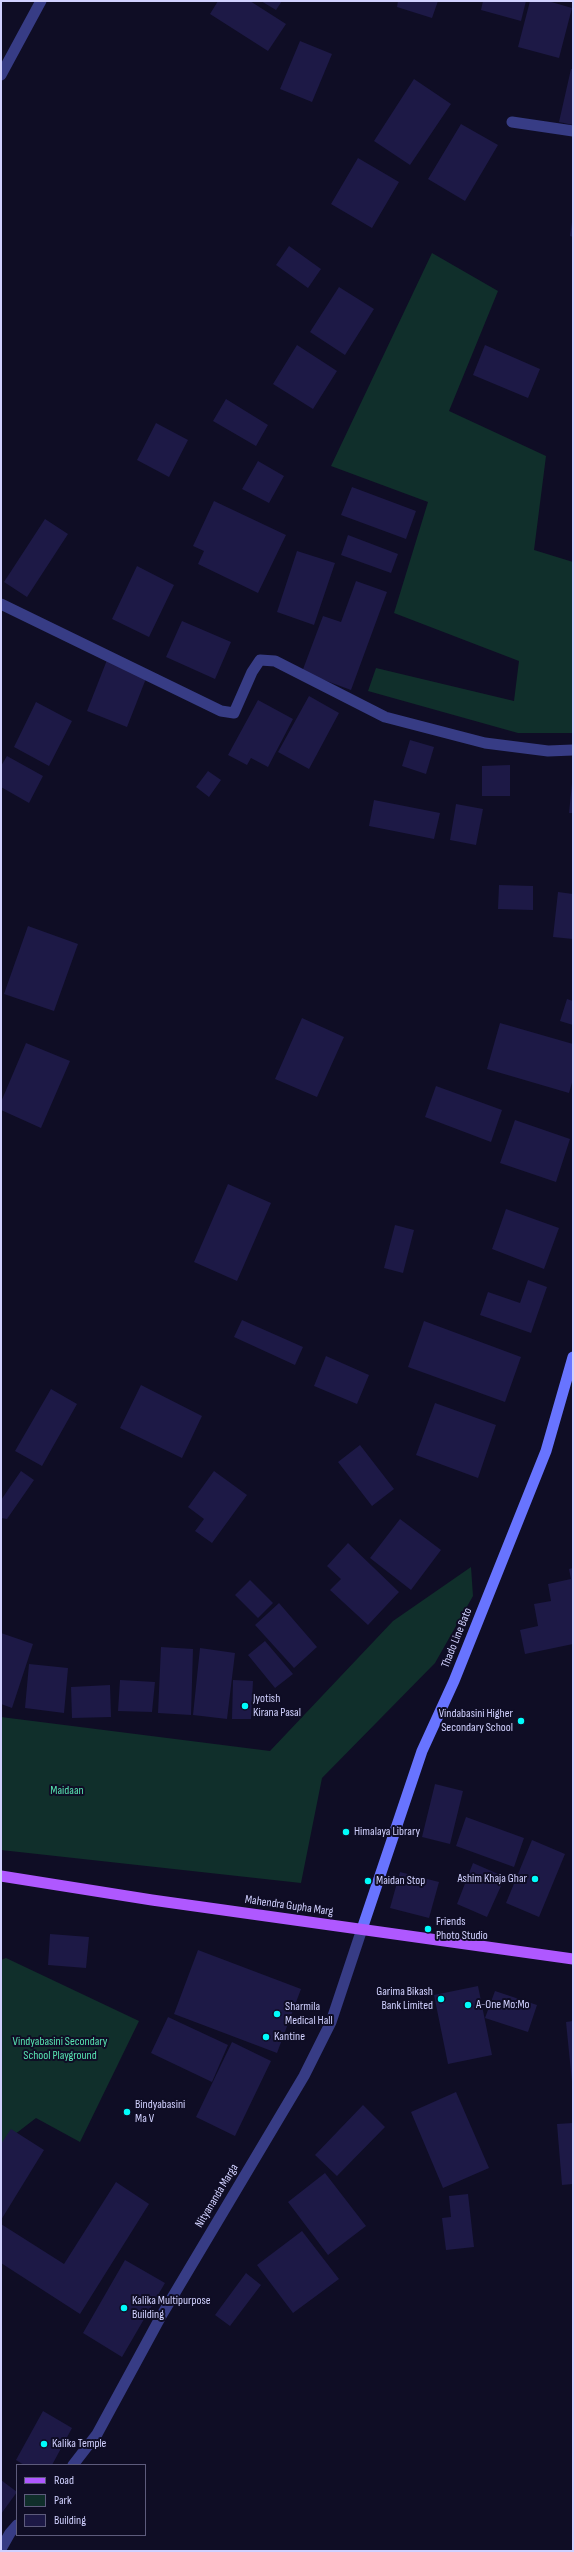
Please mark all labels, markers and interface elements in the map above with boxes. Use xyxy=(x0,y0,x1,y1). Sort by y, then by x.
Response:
street label: Thado Line Bato xyxy=(438,1606,476,1670)
place label: Jyotish Kirana Pasal xyxy=(253,1692,301,1720)
marker: Jyotish Kirana Pasal xyxy=(240,1701,250,1711)
place label: Vindabasini Higher Secondary School xyxy=(439,1707,513,1735)
marker: Vindabasini Higher Secondary School xyxy=(516,1716,526,1726)
park label: Maidaan xyxy=(50,1784,84,1798)
place label: Himalaya Library xyxy=(354,1825,420,1839)
marker: Himalaya Library xyxy=(341,1827,351,1837)
place label: Ashim Khaja Ghar xyxy=(457,1872,527,1886)
place label: Maidan Stop xyxy=(376,1874,425,1888)
marker: Ashim Khaja Ghar xyxy=(530,1874,540,1884)
marker: Maidan Stop xyxy=(363,1876,373,1886)
street label: Mahendra Gupha Marg xyxy=(244,1893,334,1919)
place label: Friends Photo Studio xyxy=(436,1915,488,1943)
marker: Friends Photo Studio xyxy=(423,1924,433,1934)
place label: Garima Bikash Bank Limited xyxy=(376,1985,433,2013)
marker: Garima Bikash Bank Limited xyxy=(436,1994,446,2004)
place label: A-One Mo:Mo xyxy=(476,1998,530,2012)
place label: Sharmila Medical Hall xyxy=(285,2000,333,2028)
marker: A-One Mo:Mo xyxy=(463,2000,473,2010)
marker: Sharmila Medical Hall xyxy=(272,2009,282,2019)
place label: Kantine xyxy=(274,2030,305,2044)
marker: Kantine xyxy=(261,2032,271,2042)
park label: Vindyabasini Secondary School Playground xyxy=(13,2035,107,2063)
place label: Bindyabasini Ma V xyxy=(135,2098,185,2126)
marker: Bindyabasini Ma V xyxy=(122,2107,132,2117)
street label: Nityananda Marga xyxy=(192,2162,242,2230)
place label: Kalika Multipurpose Building xyxy=(132,2294,211,2322)
marker: Kalika Multipurpose Building xyxy=(119,2303,129,2313)
place label: Kalika Temple xyxy=(52,2437,106,2451)
marker: Kalika Temple xyxy=(39,2439,49,2449)
legend xyxy=(16,2464,146,2536)
text: Road xyxy=(54,2473,74,2488)
text: Park xyxy=(54,2493,72,2508)
text: Building xyxy=(54,2513,86,2528)

